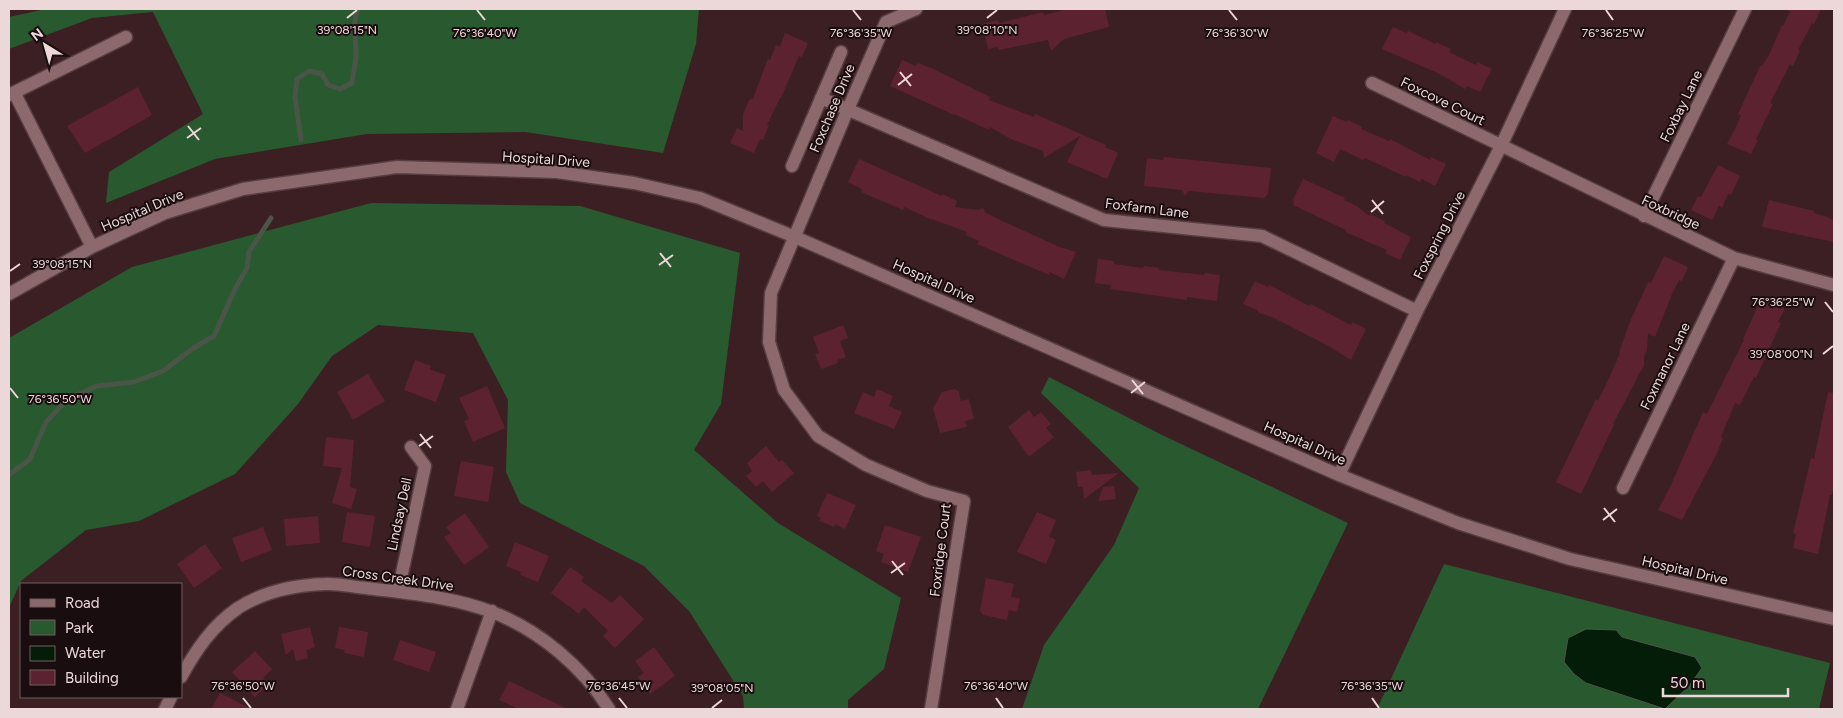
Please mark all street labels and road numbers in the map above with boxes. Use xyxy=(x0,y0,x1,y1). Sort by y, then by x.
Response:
street label: Foxchase Drive xyxy=(806,61,859,155)
street label: Foxbay Lane xyxy=(1657,67,1706,145)
street label: Foxcove Court xyxy=(1398,74,1488,129)
street label: Hospital Drive xyxy=(501,148,591,171)
street label: Hospital Drive xyxy=(98,185,186,235)
street label: Foxspring Drive xyxy=(1410,188,1469,282)
street label: Foxbridge xyxy=(1639,192,1703,234)
street label: Foxfarm Lane xyxy=(1104,195,1190,222)
street label: Hospital Drive xyxy=(890,256,978,307)
street label: Foxmanor Lane xyxy=(1637,319,1694,413)
street label: Hospital Drive xyxy=(1261,418,1349,469)
street label: Lindsay Dell xyxy=(383,476,416,552)
street label: Foxridge Court xyxy=(926,502,955,598)
street label: Hospital Drive xyxy=(1640,552,1730,589)
street label: Cross Creek Drive xyxy=(341,562,455,595)

